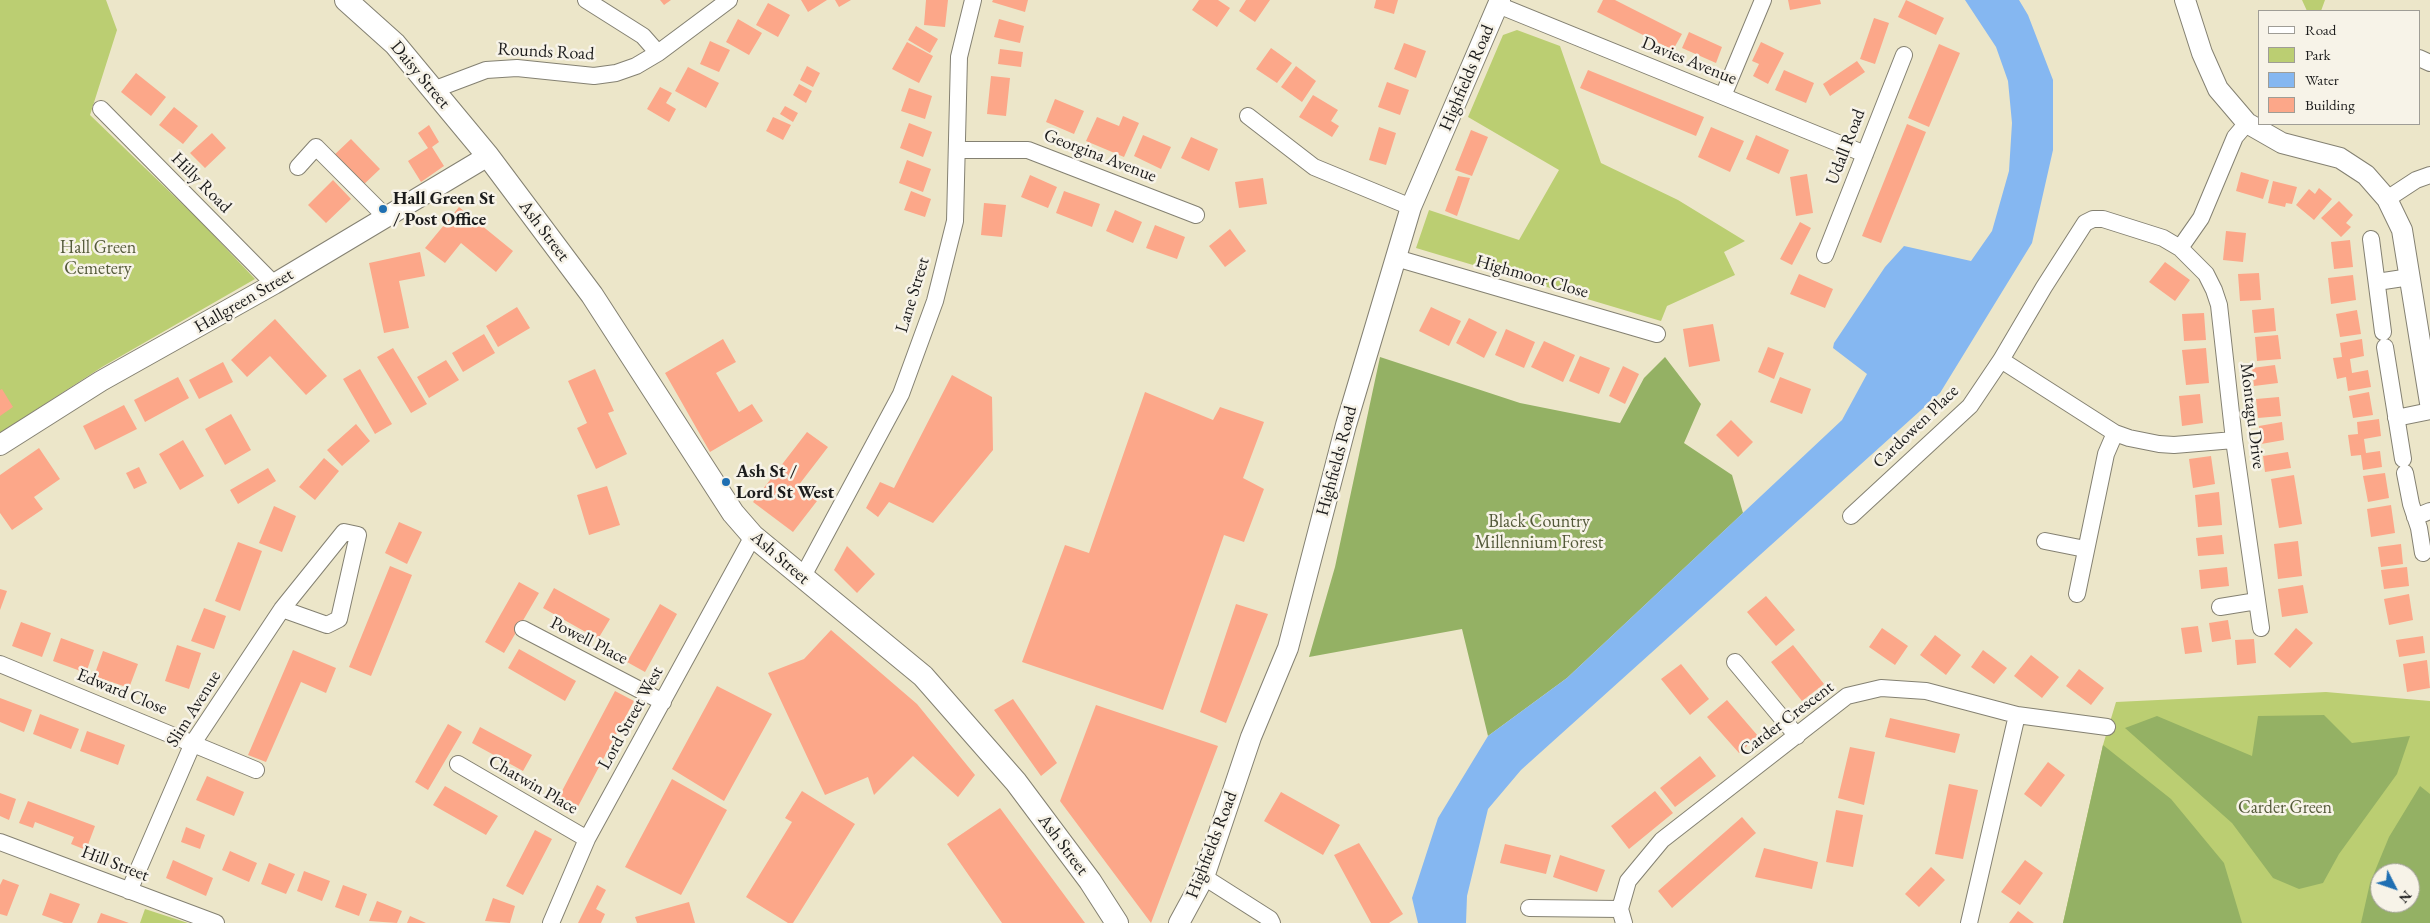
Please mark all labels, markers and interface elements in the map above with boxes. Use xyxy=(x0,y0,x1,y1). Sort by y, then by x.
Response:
legend xyxy=(2258,10,2420,125)
text: Road xyxy=(2305,20,2336,39)
street label: Highfields Road xyxy=(1435,22,1499,134)
street label: Davies Avenue xyxy=(1638,32,1740,90)
street label: Daisy Street xyxy=(385,37,455,113)
street label: Rounds Road xyxy=(497,39,595,65)
text: Park xyxy=(2305,45,2331,64)
text: Water xyxy=(2305,70,2339,89)
text: Building xyxy=(2305,95,2355,114)
street label: Udall Road xyxy=(1822,106,1870,188)
street label: Georgina Avenue xyxy=(1041,125,1159,187)
street label: Hilly Road xyxy=(166,148,236,218)
place label: Hall Green St / Post Office xyxy=(393,188,495,230)
street label: Ash Street xyxy=(514,196,574,266)
marker: Hall Green St / Post Office xyxy=(377,203,389,215)
park label: Hall Green Cemetery xyxy=(60,237,136,280)
street label: Highmoor Close xyxy=(1473,251,1591,303)
street label: Lane Street xyxy=(891,255,935,335)
street label: Hallgreen Street xyxy=(191,264,297,338)
street label: Montagu Drive xyxy=(2235,362,2269,470)
street label: Cardowen Place xyxy=(1869,381,1963,473)
street label: Highfields Road xyxy=(1312,404,1362,518)
place label: Ash St / Lord St West xyxy=(736,461,834,504)
marker: Ash St / Lord St West xyxy=(720,476,732,488)
park label: Black Country Millennium Forest xyxy=(1475,511,1603,554)
street label: Ash Street xyxy=(746,527,814,589)
street label: Powell Place xyxy=(547,612,631,670)
street label: Lord Street West xyxy=(594,663,668,773)
street label: Edward Close xyxy=(74,664,170,720)
street label: Slim Avenue xyxy=(162,667,226,751)
street label: Carder Crescent xyxy=(1736,677,1838,761)
street label: Chatwin Place xyxy=(484,751,582,819)
street label: Highfields Road xyxy=(1182,788,1242,902)
park label: Carder Green xyxy=(2238,797,2332,819)
street label: Ash Street xyxy=(1033,810,1093,880)
street label: Hill Street xyxy=(78,841,152,887)
north arrow xyxy=(2370,863,2420,913)
text: N xyxy=(2395,887,2416,907)

